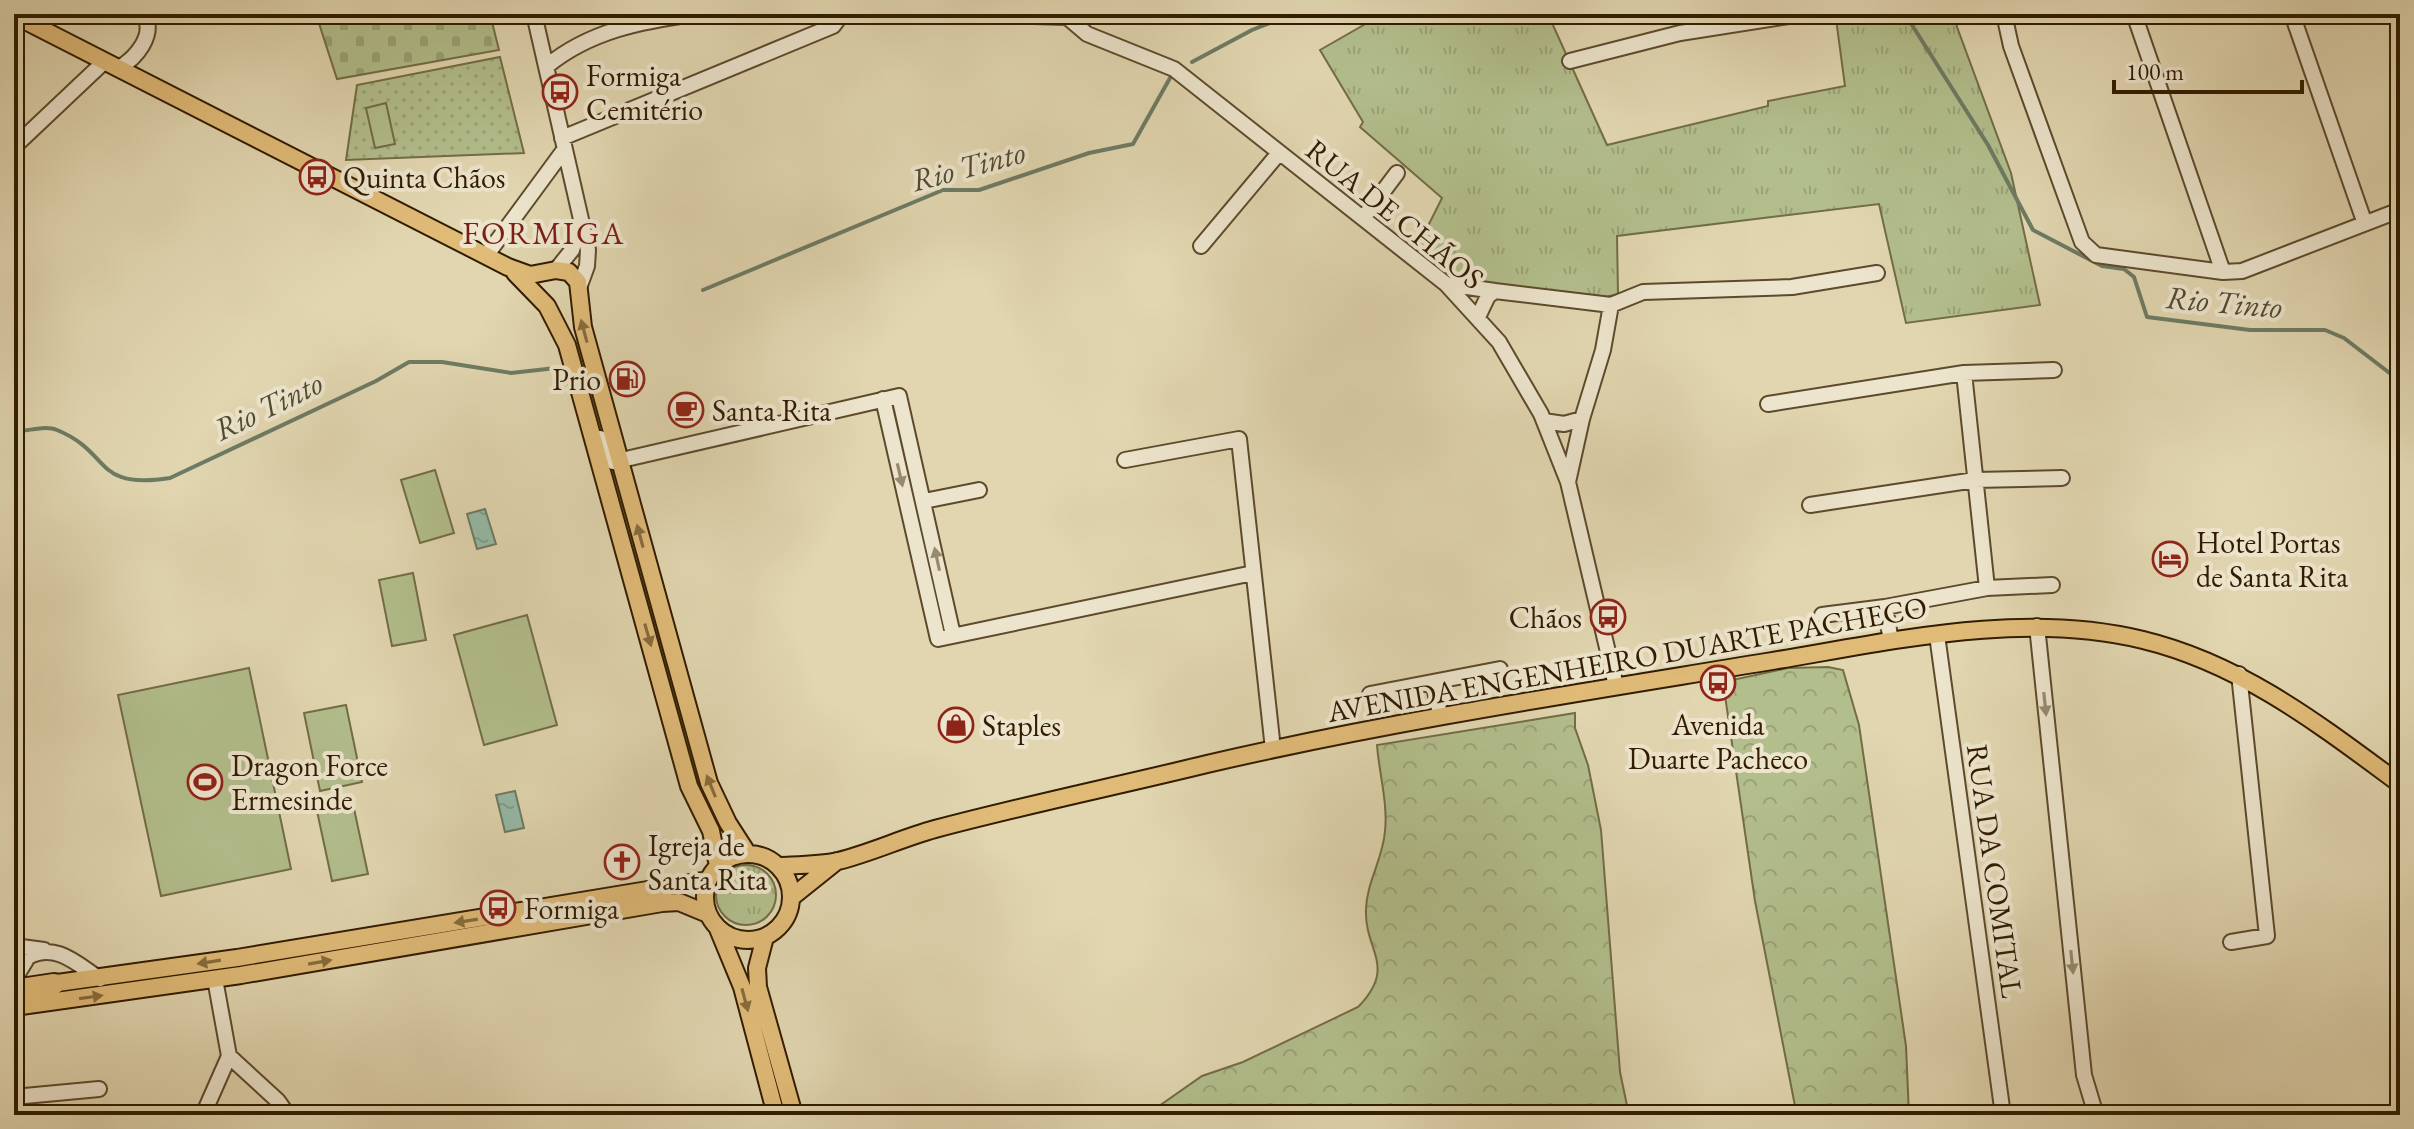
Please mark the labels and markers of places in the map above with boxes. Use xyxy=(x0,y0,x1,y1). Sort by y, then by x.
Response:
place label: Formiga Cemitério xyxy=(586,56,703,129)
bus stop icon: Formiga Cemitério xyxy=(541,73,579,111)
bus stop icon: Quinta Chãos xyxy=(298,158,336,196)
place label: Quinta Chãos xyxy=(343,158,506,197)
place label: Prio xyxy=(552,360,601,399)
fuel station icon: Prio xyxy=(608,360,646,398)
cafe icon: Santa Rita xyxy=(667,391,705,429)
place label: Santa Rita xyxy=(712,391,831,430)
place label: Hotel Portas de Santa Rita xyxy=(2196,523,2348,596)
hotel icon: Hotel Portas de Santa Rita xyxy=(2151,540,2189,578)
place label: Chãos xyxy=(1509,598,1582,637)
bus stop icon: Chãos xyxy=(1589,598,1627,636)
bus stop icon: Avenida Duarte Pacheco xyxy=(1699,664,1737,702)
place label: Avenida Duarte Pacheco xyxy=(1628,705,1808,778)
shop icon: Staples xyxy=(937,706,975,744)
place label: Staples xyxy=(982,706,1061,745)
place label: Dragon Force Ermesinde xyxy=(231,746,388,819)
sports icon: Dragon Force Ermesinde xyxy=(186,763,224,801)
place label: Igreja de Santa Rita xyxy=(648,826,767,899)
church icon: Igreja de Santa Rita xyxy=(603,843,641,881)
bus stop icon: Formiga xyxy=(479,889,517,927)
place label: Formiga xyxy=(524,889,619,928)

